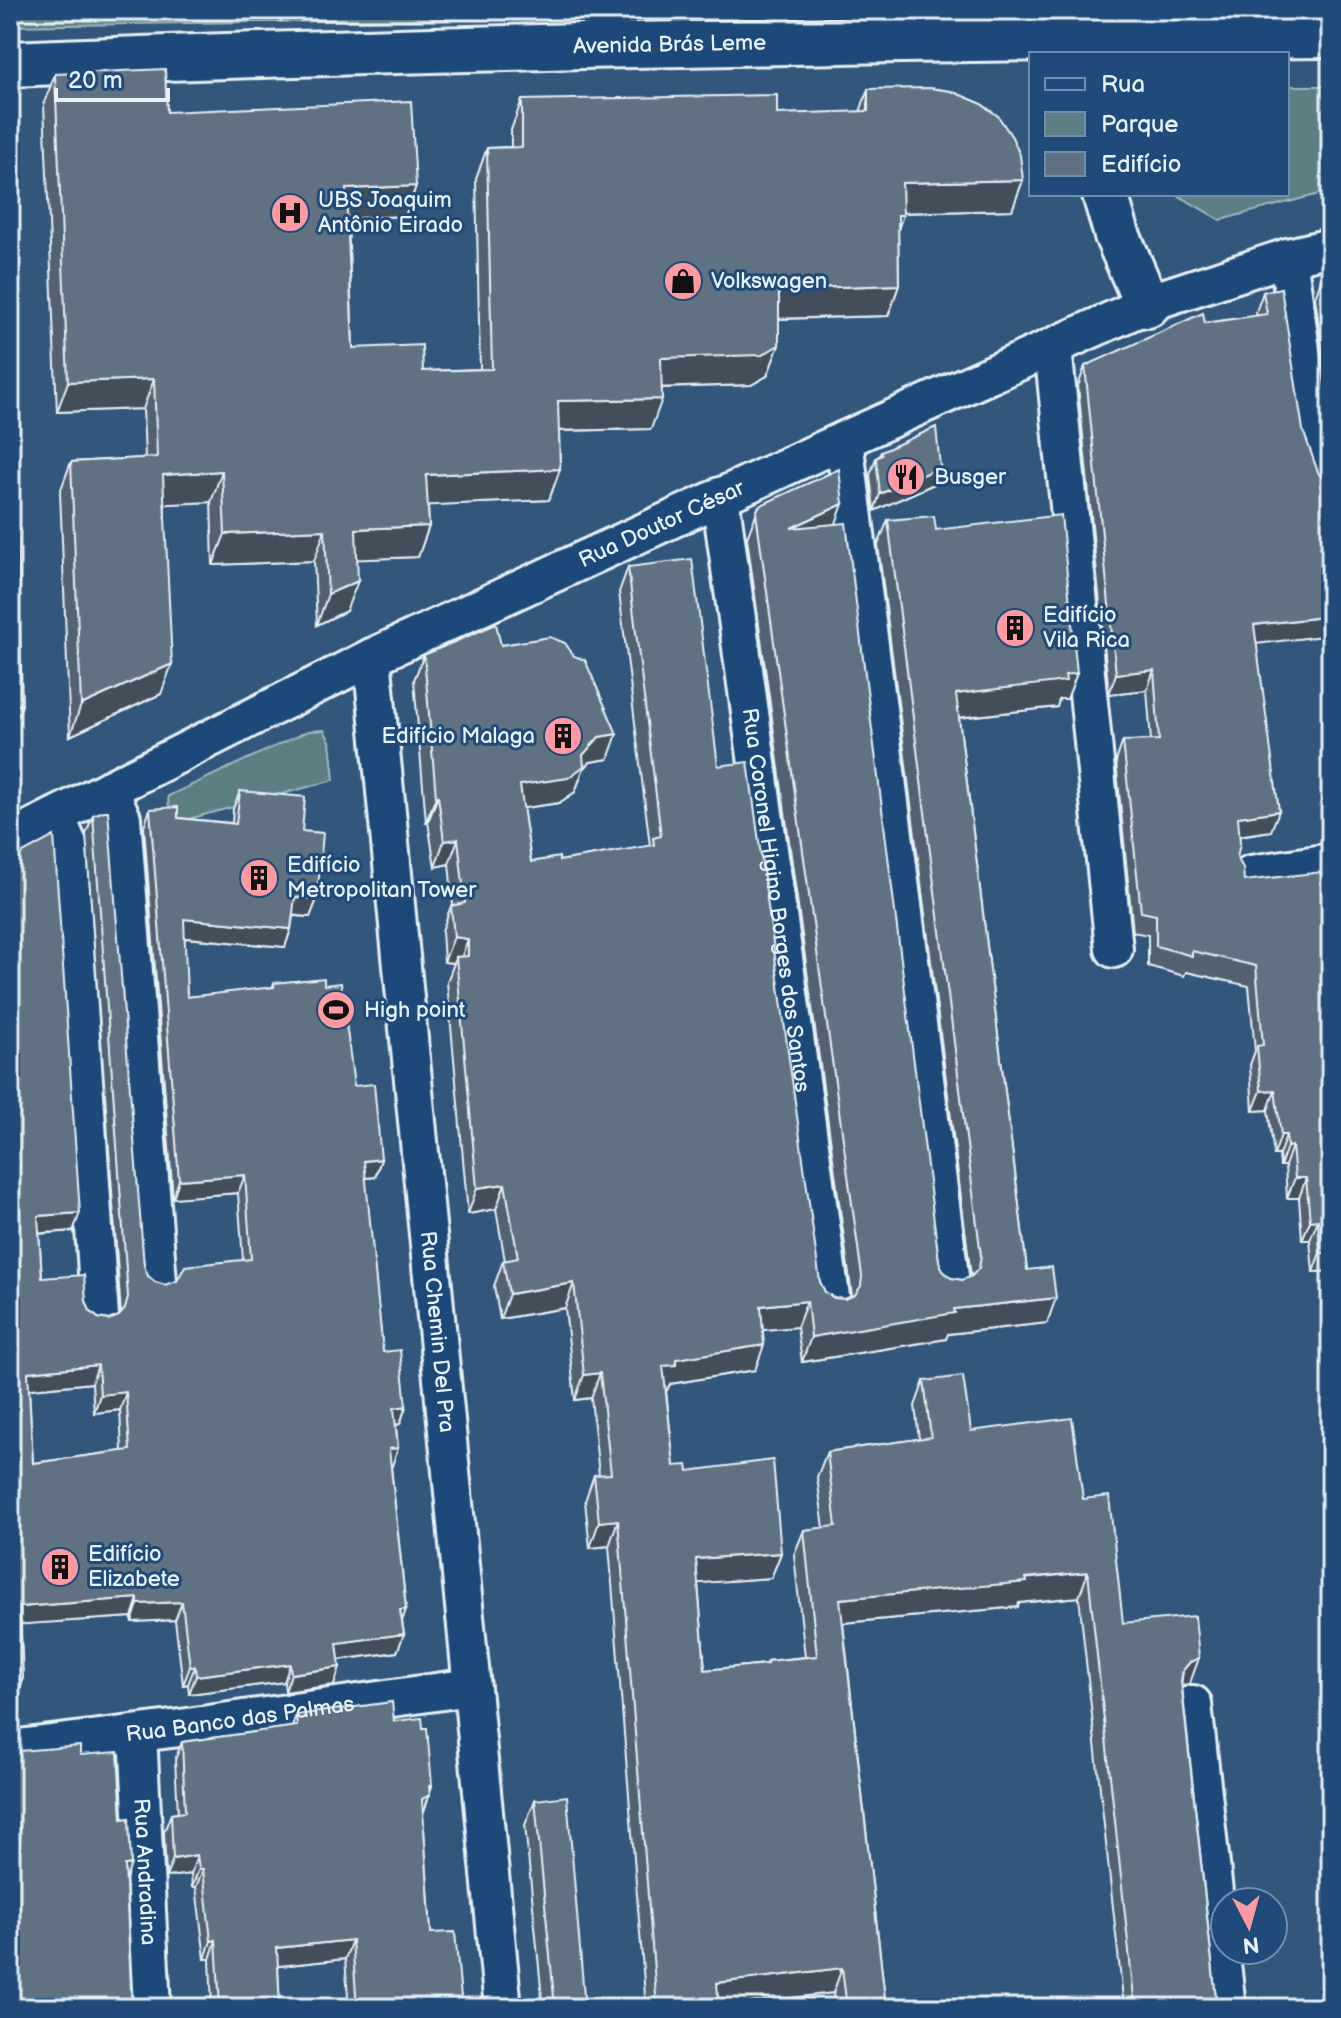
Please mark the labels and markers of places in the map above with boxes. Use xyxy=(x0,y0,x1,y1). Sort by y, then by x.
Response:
place label: UBS Joaquim Antônio Eirado xyxy=(318,187,463,239)
hospital icon: UBS Joaquim Antônio Eirado xyxy=(269,192,311,234)
shop icon: Volkswagen xyxy=(662,260,704,302)
place label: Volkswagen xyxy=(711,268,827,295)
restaurant icon: Busger xyxy=(885,456,927,498)
place label: Busger xyxy=(934,464,1007,491)
place label: Edifício Vila Rica xyxy=(1043,602,1130,654)
building icon: Edifício Vila Rica xyxy=(994,607,1036,649)
building icon: Edifício Malaga xyxy=(542,715,584,757)
place label: Edifício Malaga xyxy=(382,723,535,750)
place label: Edifício Metropolitan Tower xyxy=(287,852,477,904)
building icon: Edifício Metropolitan Tower xyxy=(238,857,280,899)
sports icon: High point xyxy=(315,989,357,1031)
place label: High point xyxy=(364,997,466,1024)
place label: Edifício Elizabete xyxy=(88,1541,180,1593)
building icon: Edifício Elizabete xyxy=(39,1546,81,1588)

